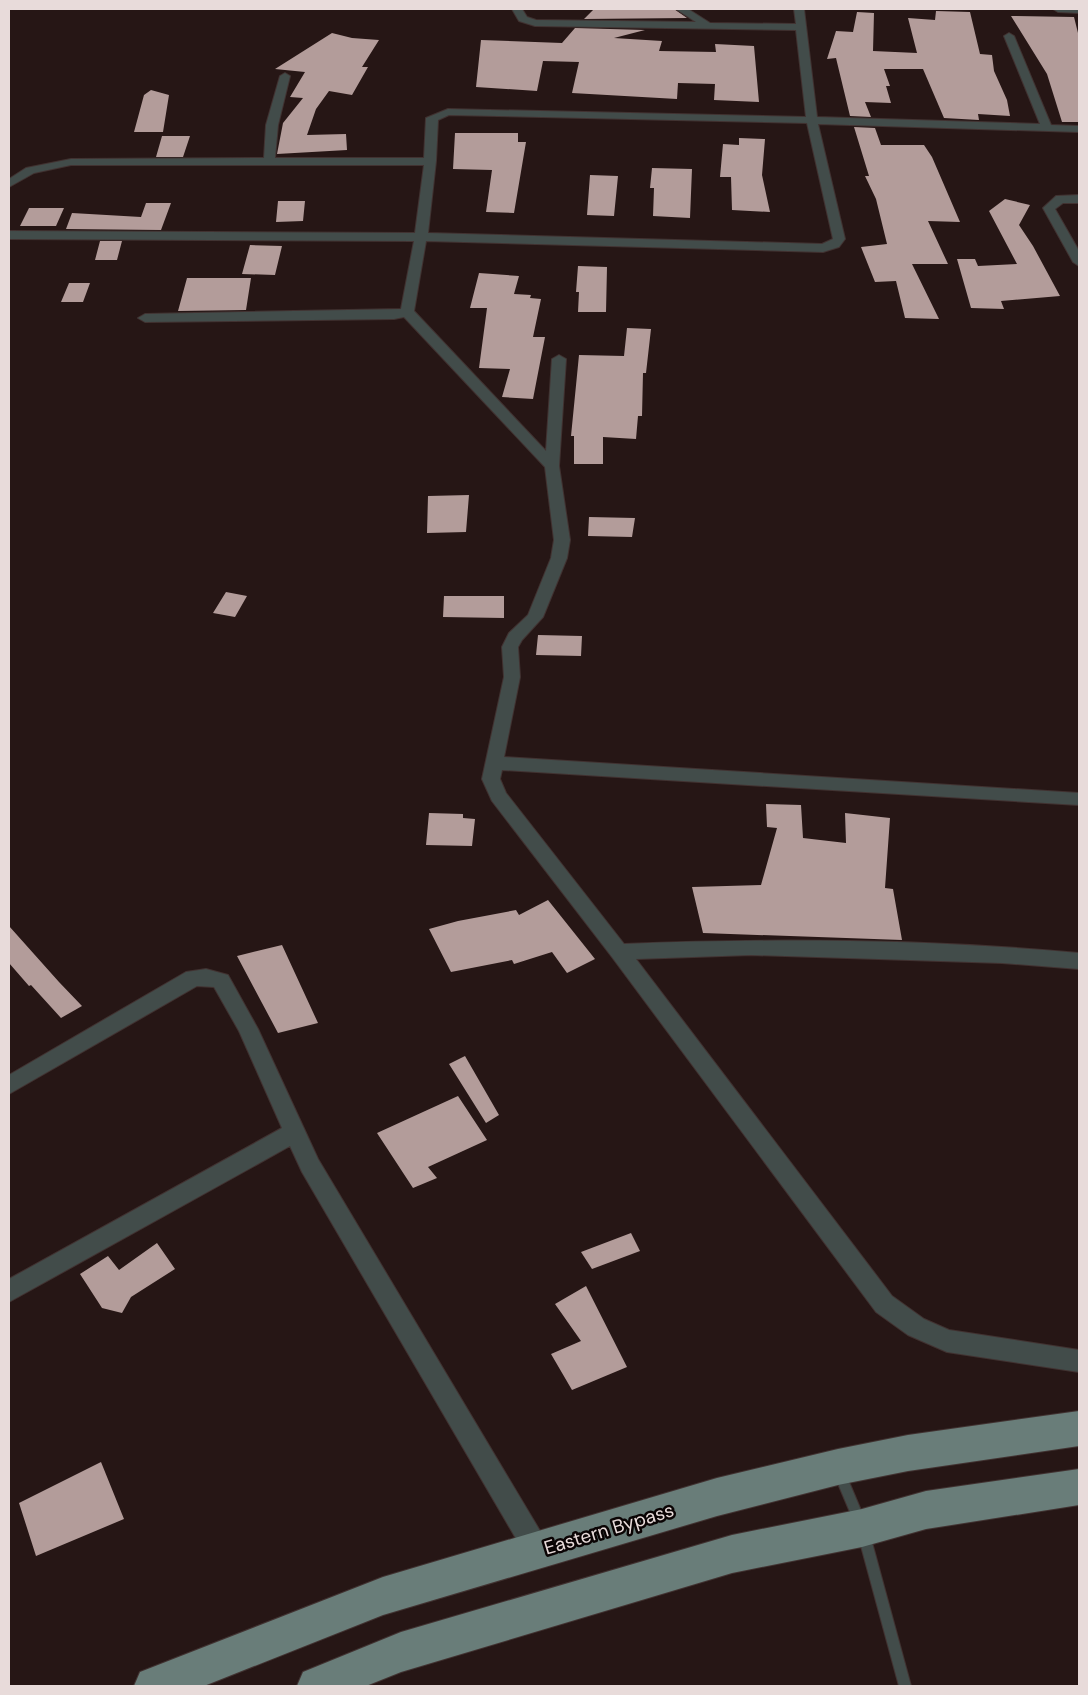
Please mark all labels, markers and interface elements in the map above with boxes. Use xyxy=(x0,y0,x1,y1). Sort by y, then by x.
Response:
street label: Eastern Bypass xyxy=(541,1497,677,1561)

